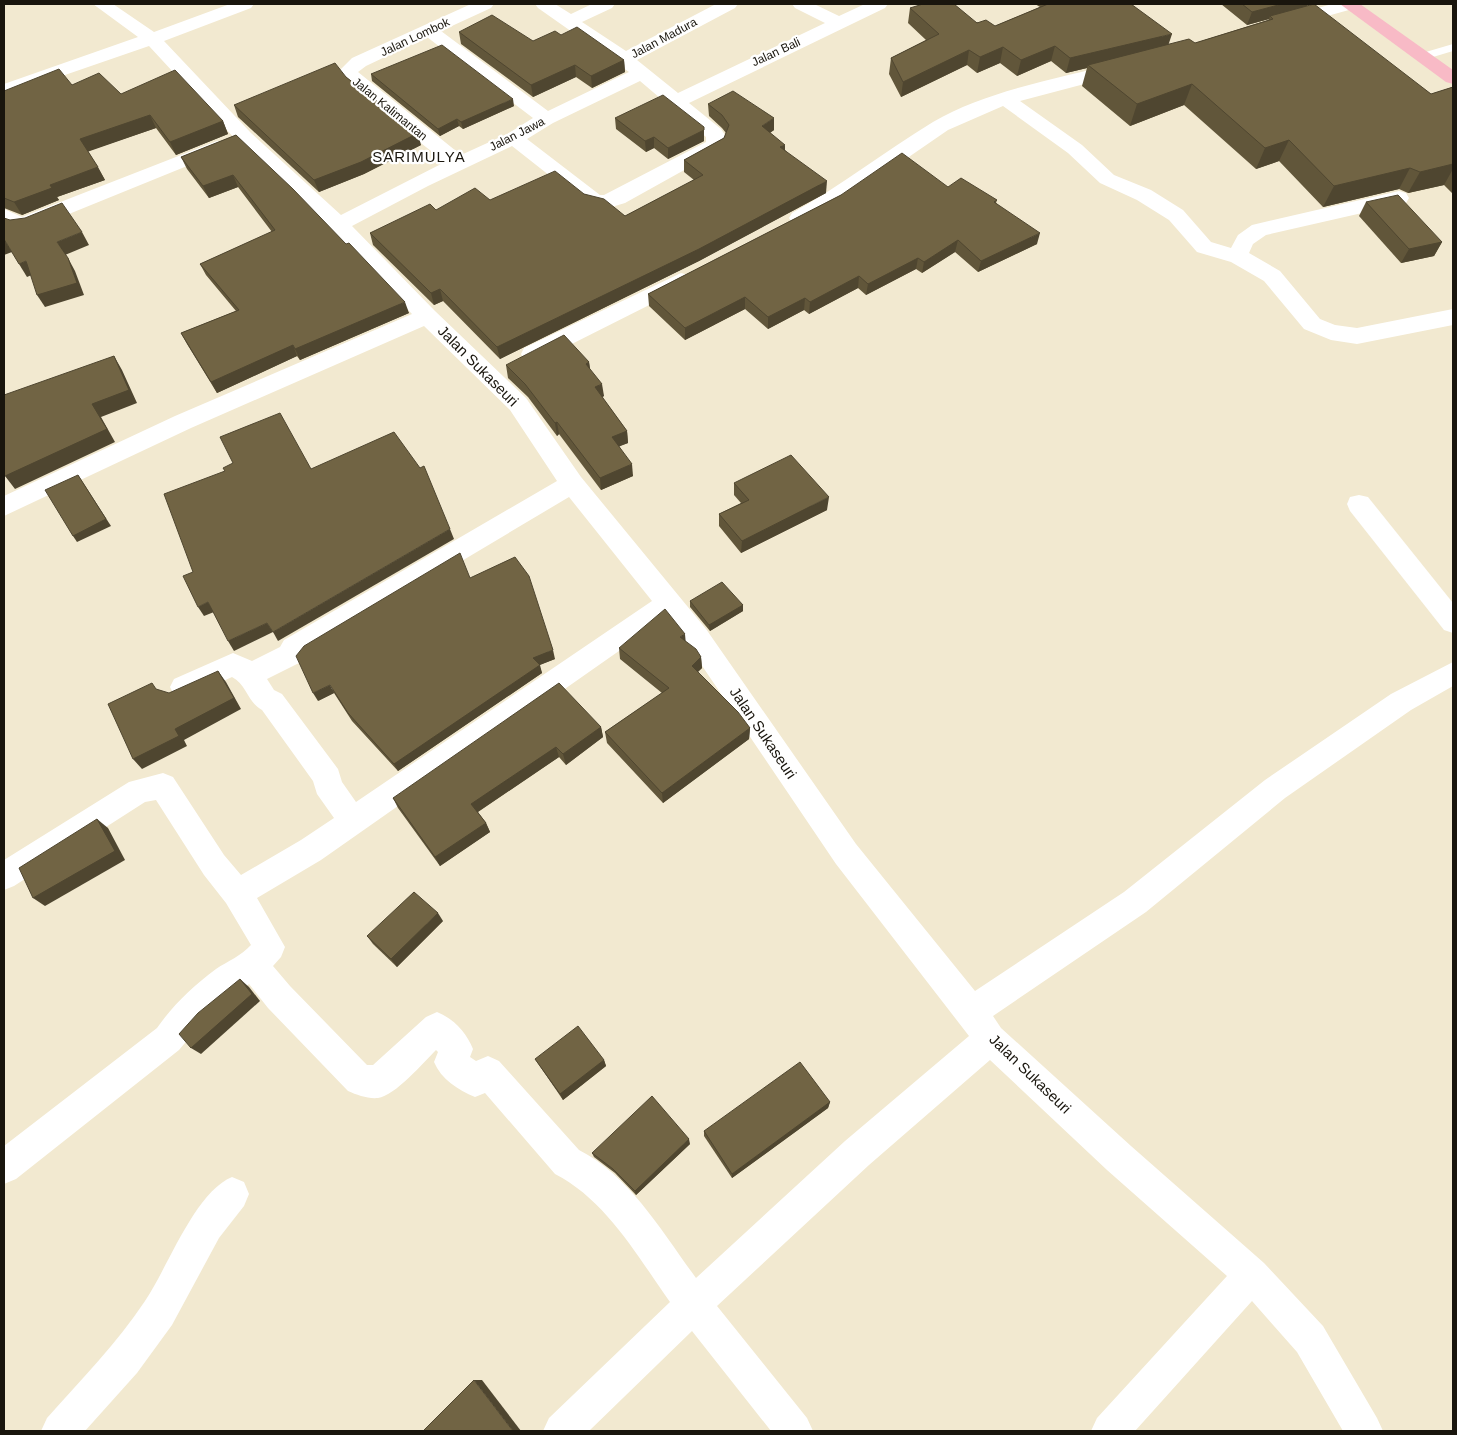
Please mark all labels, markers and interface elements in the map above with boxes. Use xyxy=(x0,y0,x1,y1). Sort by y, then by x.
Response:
street label: Jalan Lombok xyxy=(378,14,453,59)
street label: Jalan Madura xyxy=(629,15,700,61)
street label: Jalan Bali xyxy=(749,35,803,69)
street label: Jalan Kalimantan xyxy=(350,75,430,143)
street label: Jalan Jawa xyxy=(487,114,547,154)
district label: SARIMULYA xyxy=(372,148,466,165)
street label: Jalan Sukaseuri xyxy=(435,322,522,409)
street label: Jalan Sukaseuri xyxy=(727,684,800,782)
street label: Jalan Sukaseuri xyxy=(986,1030,1075,1117)

